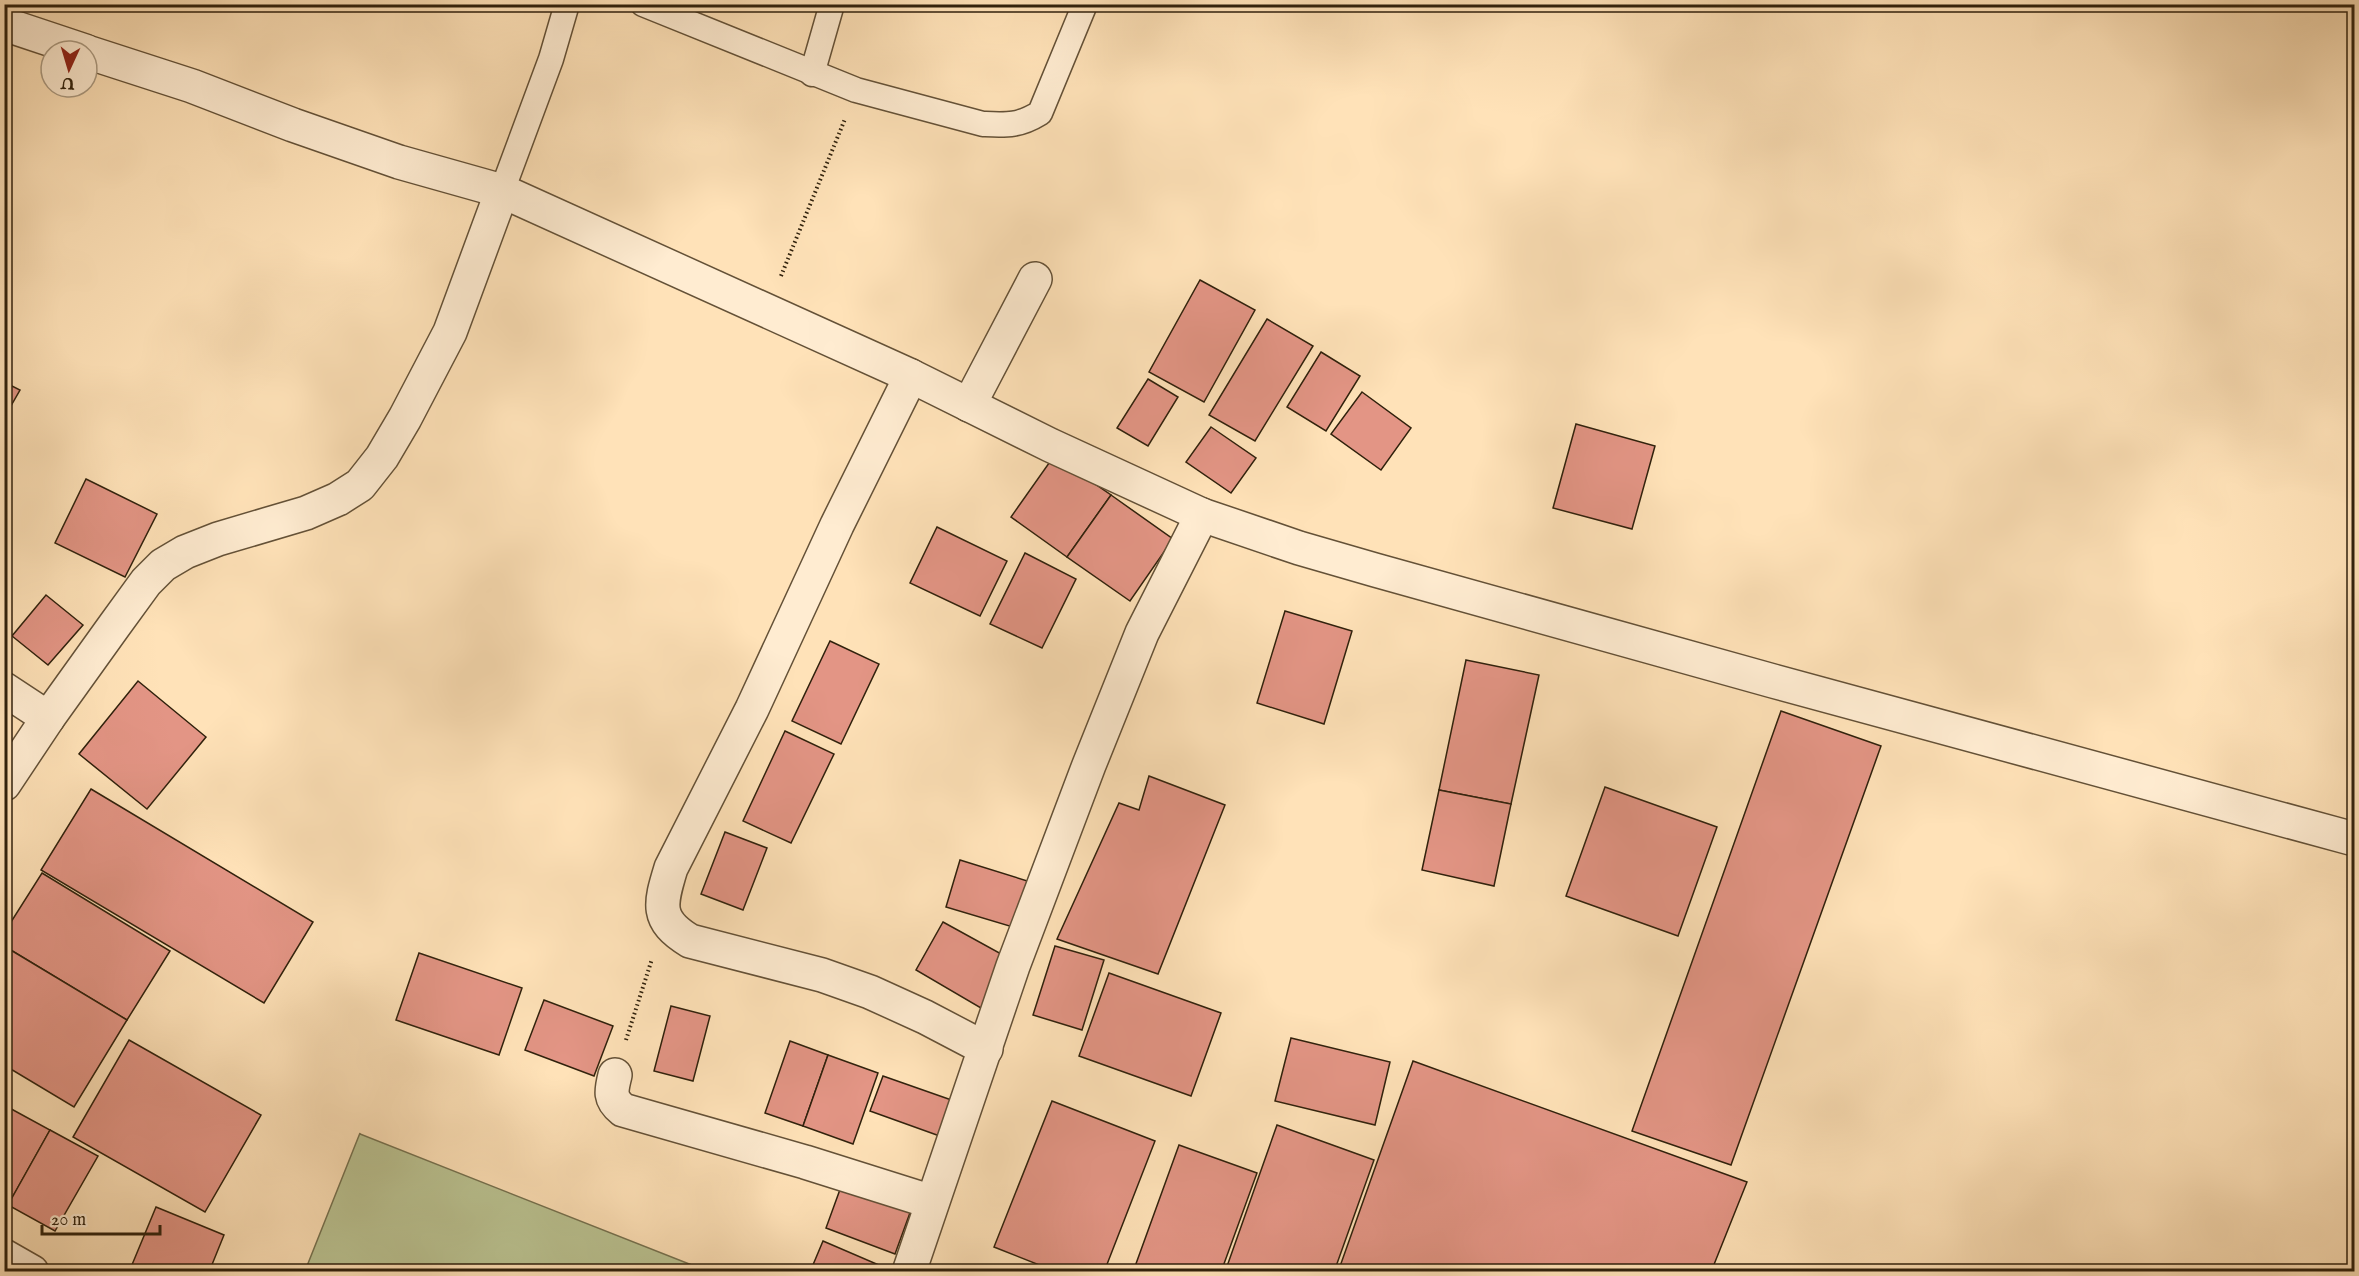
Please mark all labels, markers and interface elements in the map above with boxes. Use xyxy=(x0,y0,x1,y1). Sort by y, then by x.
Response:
north arrow xyxy=(39,39,99,99)
text: U xyxy=(60,71,77,92)
scale bar xyxy=(42,1198,160,1236)
text: 20 m xyxy=(51,1209,86,1232)

